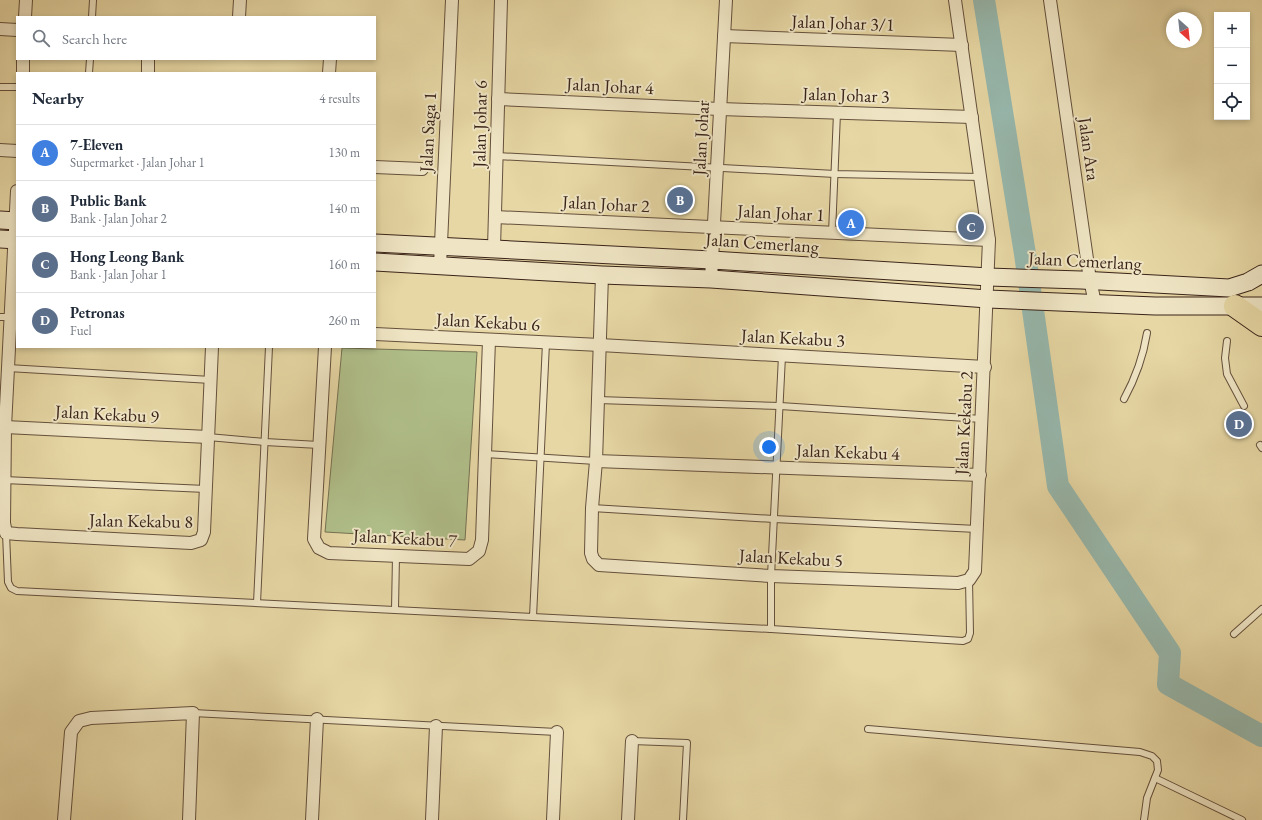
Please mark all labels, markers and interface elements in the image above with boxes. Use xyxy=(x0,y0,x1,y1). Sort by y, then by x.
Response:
street label: Jalan Johar 3/1 xyxy=(789,9,895,36)
north arrow xyxy=(1166,12,1202,48)
map controls xyxy=(1214,12,1250,120)
button: + xyxy=(1214,12,1250,48)
search box xyxy=(16,16,376,60)
icon: search xyxy=(30,27,52,49)
text: Search here xyxy=(62,29,127,48)
button: − xyxy=(1214,48,1250,84)
street label: Jalan Johar 4 xyxy=(564,72,655,99)
street label: Jalan Johar 6 xyxy=(467,80,492,170)
street label: Jalan Johar 3 xyxy=(800,81,890,108)
button: locate xyxy=(1214,84,1250,120)
text: Nearby xyxy=(32,87,84,109)
text: 4 results xyxy=(319,90,360,107)
street label: Jalan Saga 1 xyxy=(414,91,441,175)
street label: Jalan Johar xyxy=(687,100,714,178)
street label: Jalan Ara xyxy=(1073,114,1105,183)
text: 7-Eleven xyxy=(70,135,123,154)
text: A xyxy=(40,144,50,161)
text: 130 m xyxy=(329,144,360,161)
text: Supermarket · Jalan Johar 1 xyxy=(70,154,205,171)
pin: B xyxy=(667,185,693,215)
street label: Jalan Johar 2 xyxy=(560,190,651,217)
text: Public Bank xyxy=(70,191,146,210)
street label: Jalan Johar 1 xyxy=(735,199,825,226)
text: B xyxy=(41,200,49,217)
text: 140 m xyxy=(329,200,360,217)
pin: A xyxy=(838,208,864,238)
text: Bank · Jalan Johar 2 xyxy=(70,210,167,227)
pin: C xyxy=(958,212,984,242)
street label: Jalan Cemerlang xyxy=(703,227,820,258)
street label: Jalan Cemerlang xyxy=(1026,246,1143,275)
text: Hong Leong Bank xyxy=(70,247,184,266)
text: C xyxy=(40,256,50,273)
text: 160 m xyxy=(329,256,360,273)
text: Bank · Jalan Johar 1 xyxy=(70,266,167,283)
text: Petronas xyxy=(70,303,125,322)
street label: Jalan Kekabu 6 xyxy=(434,307,541,336)
text: D xyxy=(40,312,50,329)
text: 260 m xyxy=(329,312,360,329)
text: Fuel xyxy=(70,322,92,339)
street label: Jalan Kekabu 3 xyxy=(739,323,845,352)
street label: Jalan Kekabu 2 xyxy=(949,370,978,477)
street label: Jalan Kekabu 9 xyxy=(53,399,160,428)
pin: D xyxy=(1226,409,1252,439)
your location xyxy=(759,437,779,457)
street label: Jalan Kekabu 4 xyxy=(794,438,901,465)
street label: Jalan Kekabu 8 xyxy=(87,508,193,533)
street label: Jalan Kekabu 7 xyxy=(351,523,458,552)
street label: Jalan Kekabu 5 xyxy=(737,543,843,572)

